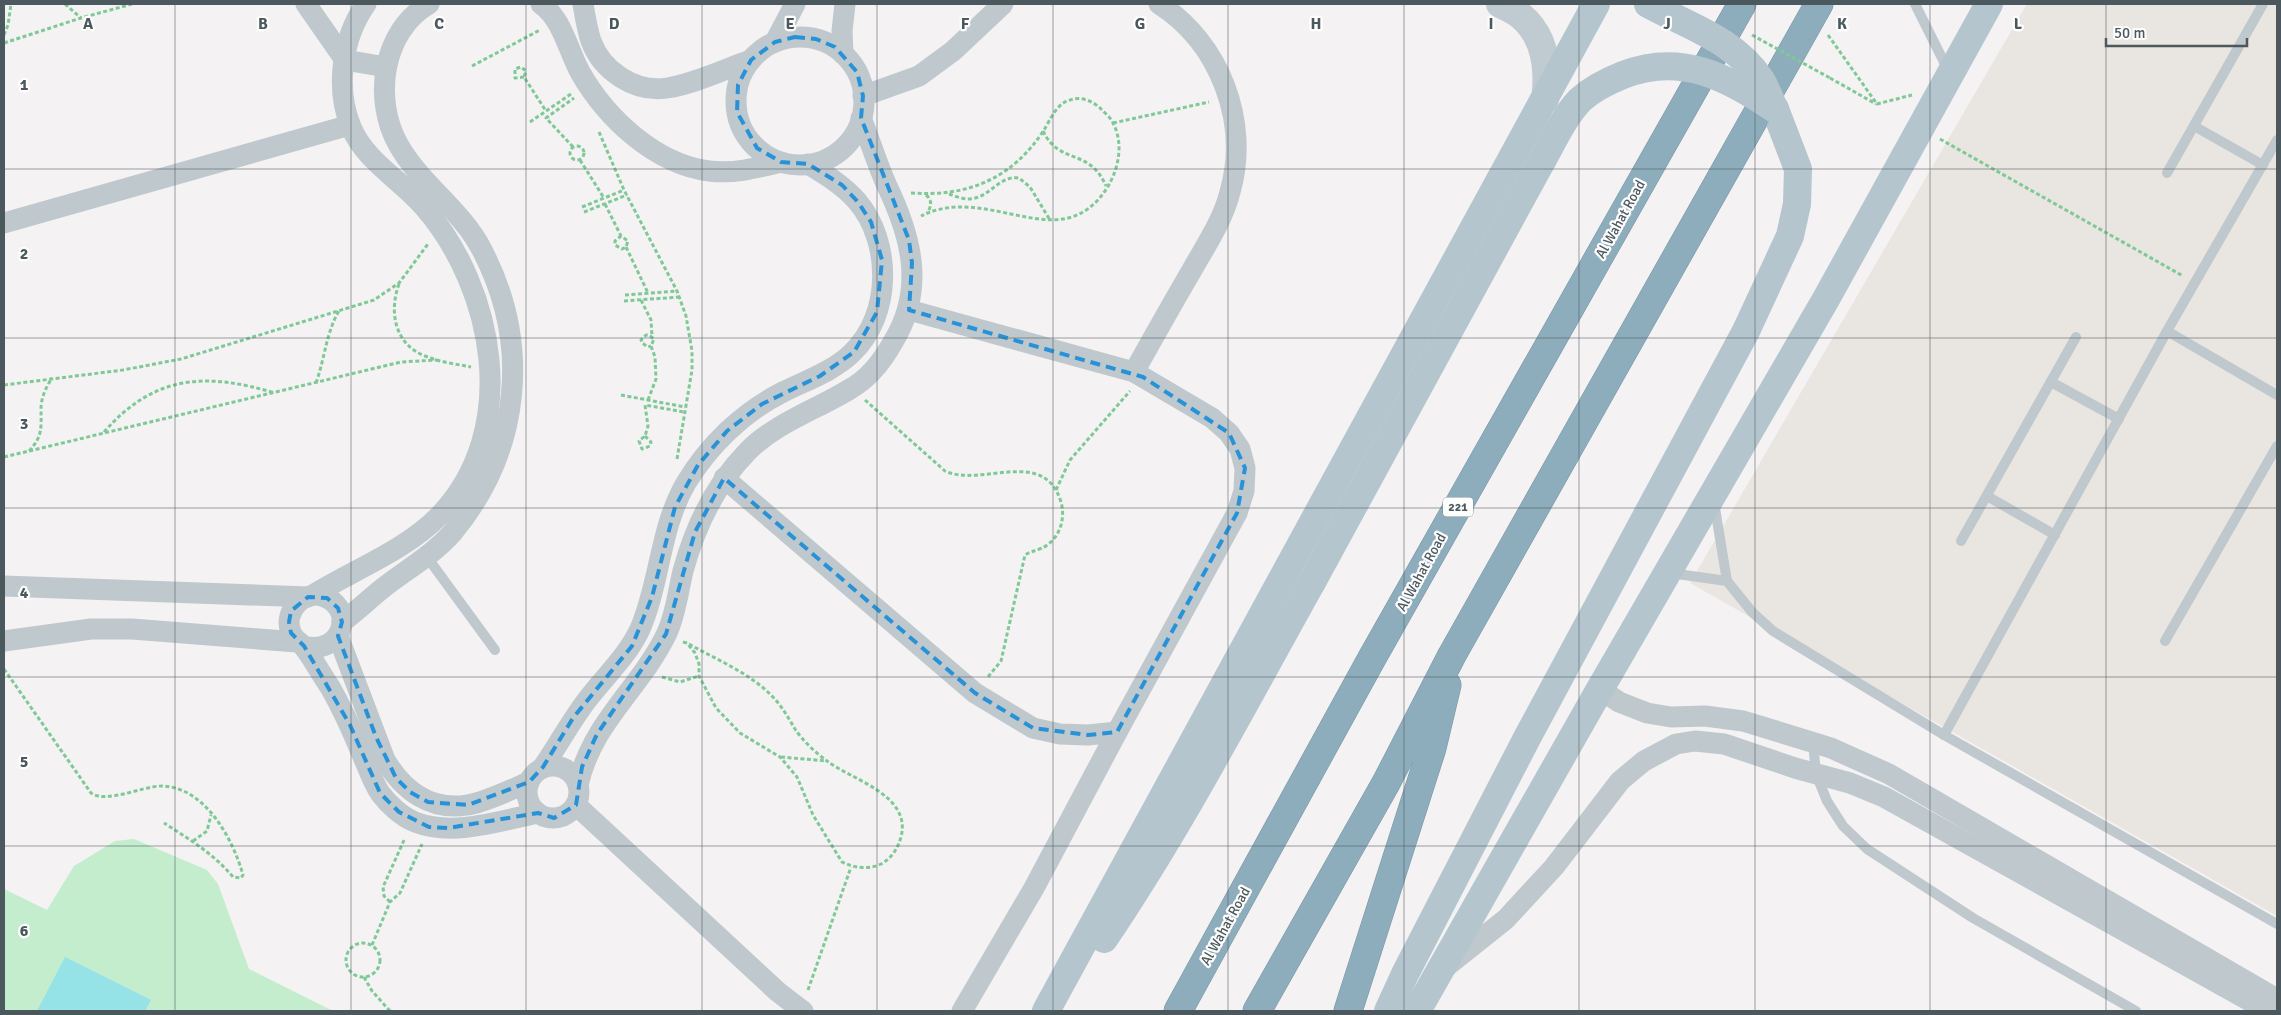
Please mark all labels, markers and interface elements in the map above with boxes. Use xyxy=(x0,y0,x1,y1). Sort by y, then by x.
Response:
text: A xyxy=(83,14,94,34)
text: B xyxy=(258,14,268,34)
text: C xyxy=(434,14,444,34)
text: D xyxy=(609,14,620,34)
text: E xyxy=(785,14,795,34)
text: F xyxy=(961,14,970,34)
text: G xyxy=(1135,14,1145,34)
text: H xyxy=(1311,14,1321,34)
text: I xyxy=(1488,14,1494,34)
text: J xyxy=(1663,14,1671,34)
text: K xyxy=(1837,14,1847,34)
text: L xyxy=(2014,14,2023,34)
scale bar xyxy=(2106,15,2247,47)
text: 50 m xyxy=(2114,24,2145,42)
text: 1 xyxy=(20,75,29,95)
street label: Al Wahat Road xyxy=(1592,177,1649,261)
text: 2 xyxy=(20,244,28,264)
text: 3 xyxy=(20,414,28,434)
road number: 221 xyxy=(1443,498,1473,516)
street label: Al Wahat Road xyxy=(1393,530,1450,614)
text: 4 xyxy=(20,583,29,603)
text: 5 xyxy=(20,752,28,772)
street label: Al Wahat Road xyxy=(1197,884,1254,968)
text: 6 xyxy=(20,921,29,941)

